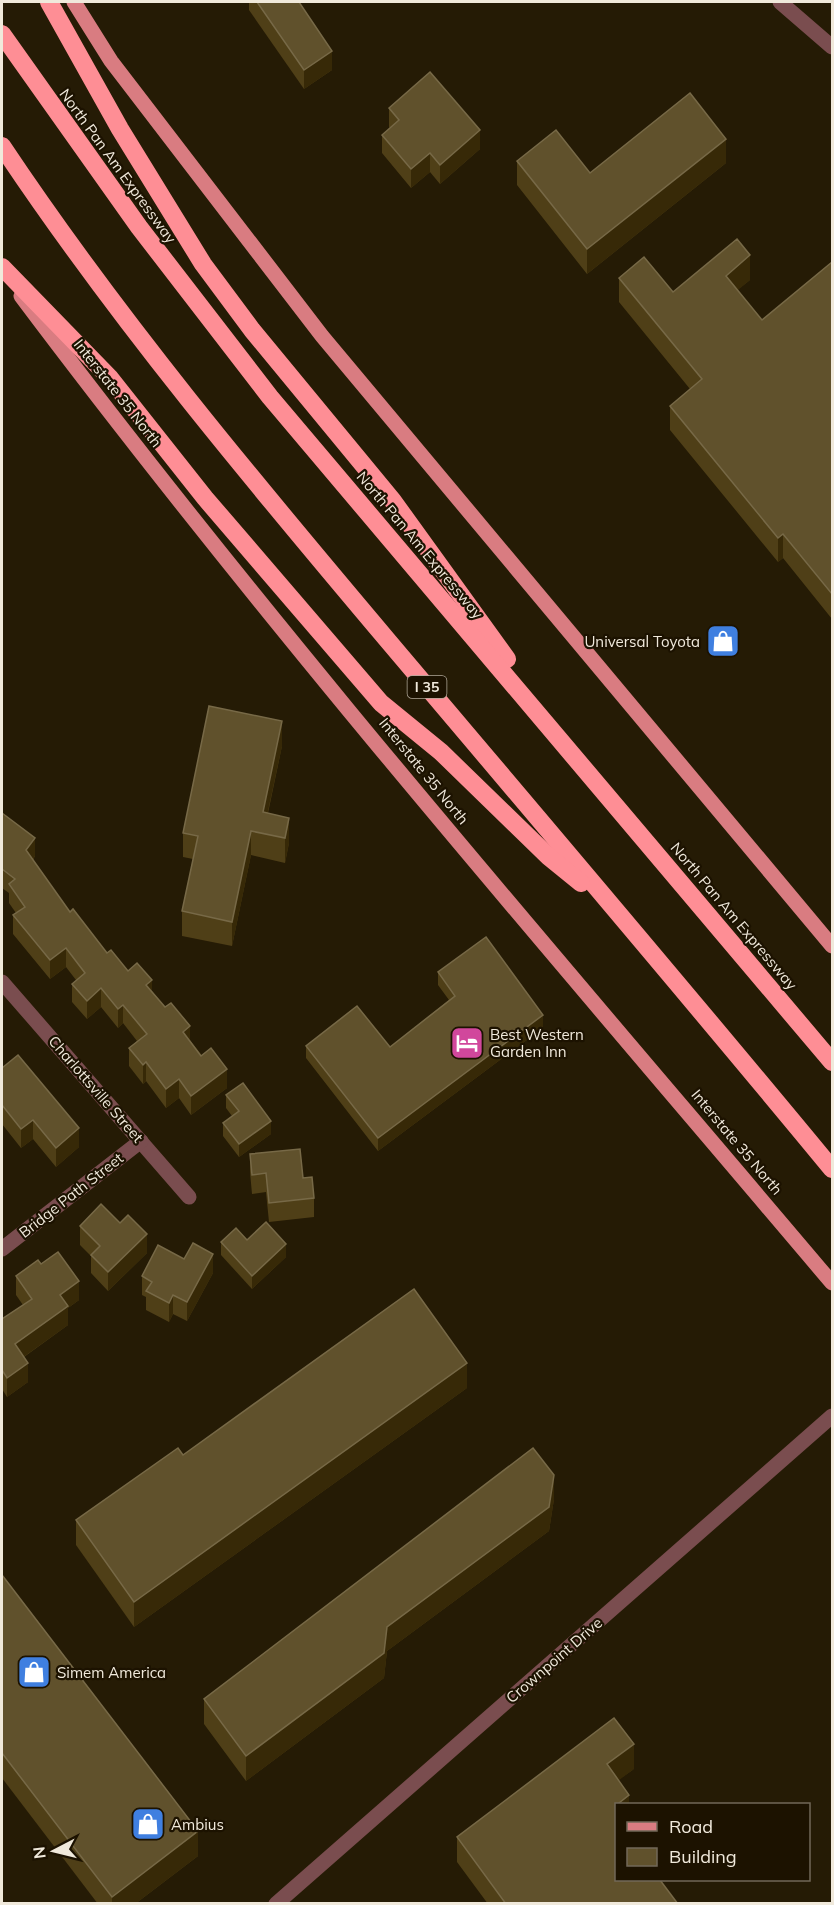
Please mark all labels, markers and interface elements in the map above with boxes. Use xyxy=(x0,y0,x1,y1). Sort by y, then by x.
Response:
street label: North Pan Am Expressway xyxy=(55,85,181,247)
street label: Interstate 35 North xyxy=(70,335,166,451)
street label: North Pan Am Expressway xyxy=(353,467,487,623)
shop icon: Universal Toyota xyxy=(705,623,741,659)
place label: Universal Toyota xyxy=(584,632,700,651)
road number: I 35 xyxy=(408,676,446,698)
street label: Interstate 35 North xyxy=(375,714,473,828)
street label: North Pan Am Expressway xyxy=(667,838,801,994)
hotel icon: Best Western Garden Inn xyxy=(449,1025,485,1061)
place label: Best Western Garden Inn xyxy=(490,1025,584,1061)
street label: Charlottsville Street xyxy=(44,1032,148,1146)
street label: Interstate 35 North xyxy=(687,1085,787,1199)
street label: Bridge Path Street xyxy=(15,1148,127,1242)
street label: Crownpoint Drive xyxy=(502,1613,606,1707)
shop icon: Simem America xyxy=(16,1654,52,1690)
place label: Simem America xyxy=(57,1663,166,1682)
legend xyxy=(615,1803,810,1881)
shop icon: Ambius xyxy=(130,1806,166,1842)
place label: Ambius xyxy=(171,1815,224,1834)
text: Road xyxy=(669,1815,713,1838)
north arrow xyxy=(24,1821,84,1881)
text: Building xyxy=(669,1845,737,1868)
text: N xyxy=(28,1846,50,1860)

